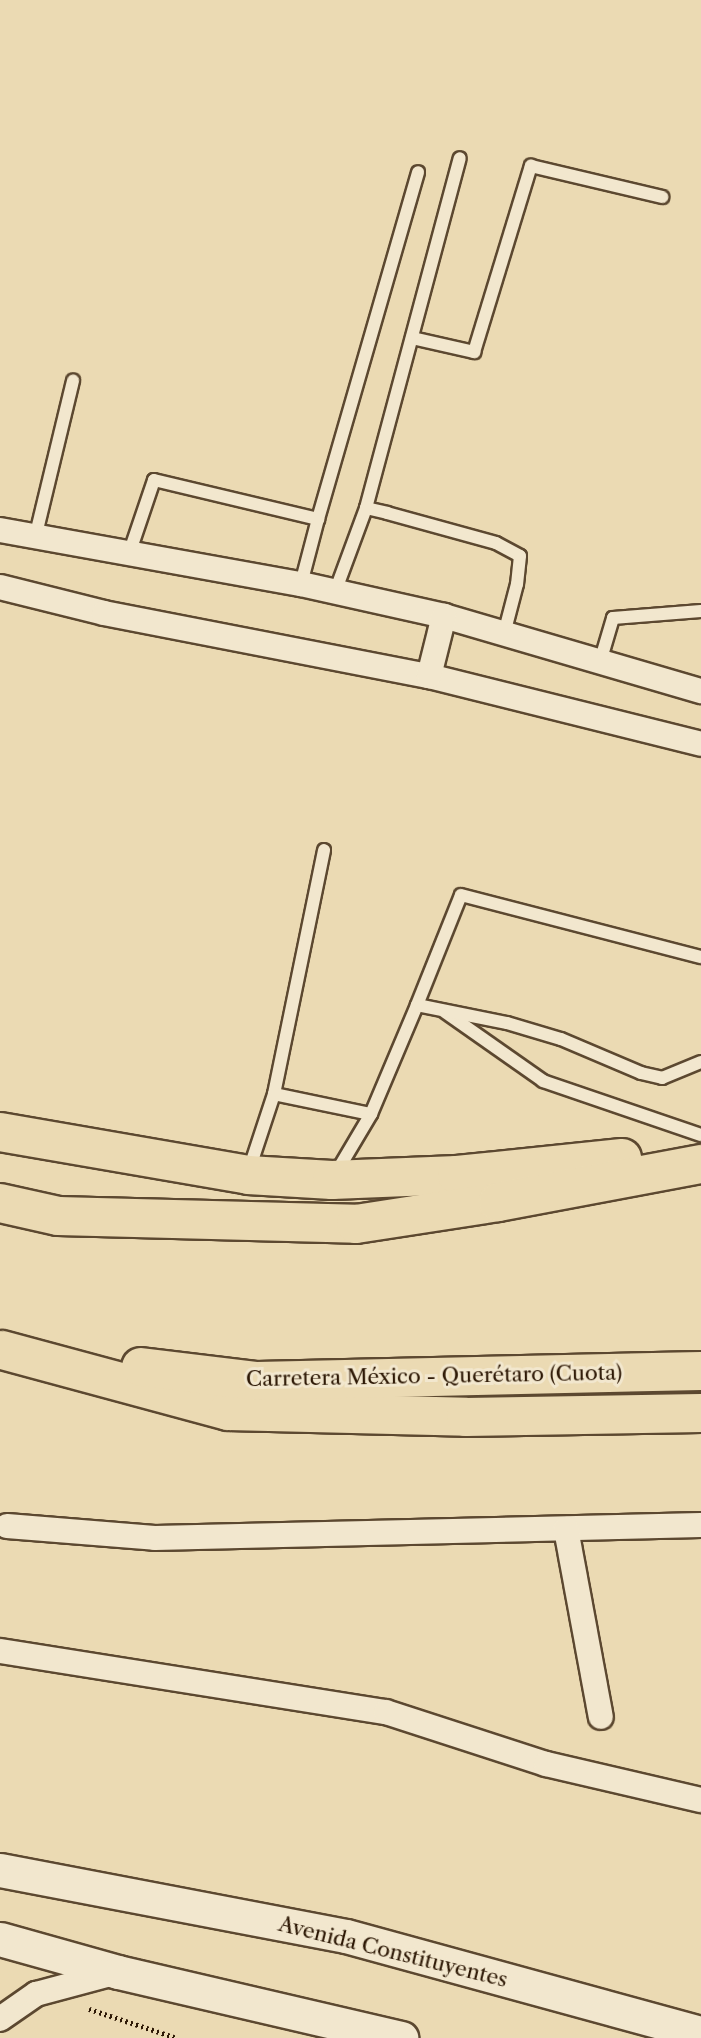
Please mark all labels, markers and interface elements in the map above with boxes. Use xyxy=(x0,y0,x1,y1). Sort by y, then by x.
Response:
street label: Carretera México - Querétaro (Cuota) xyxy=(246,1360,622,1392)
street label: Avenida Constituyentes xyxy=(276,1911,510,1993)

